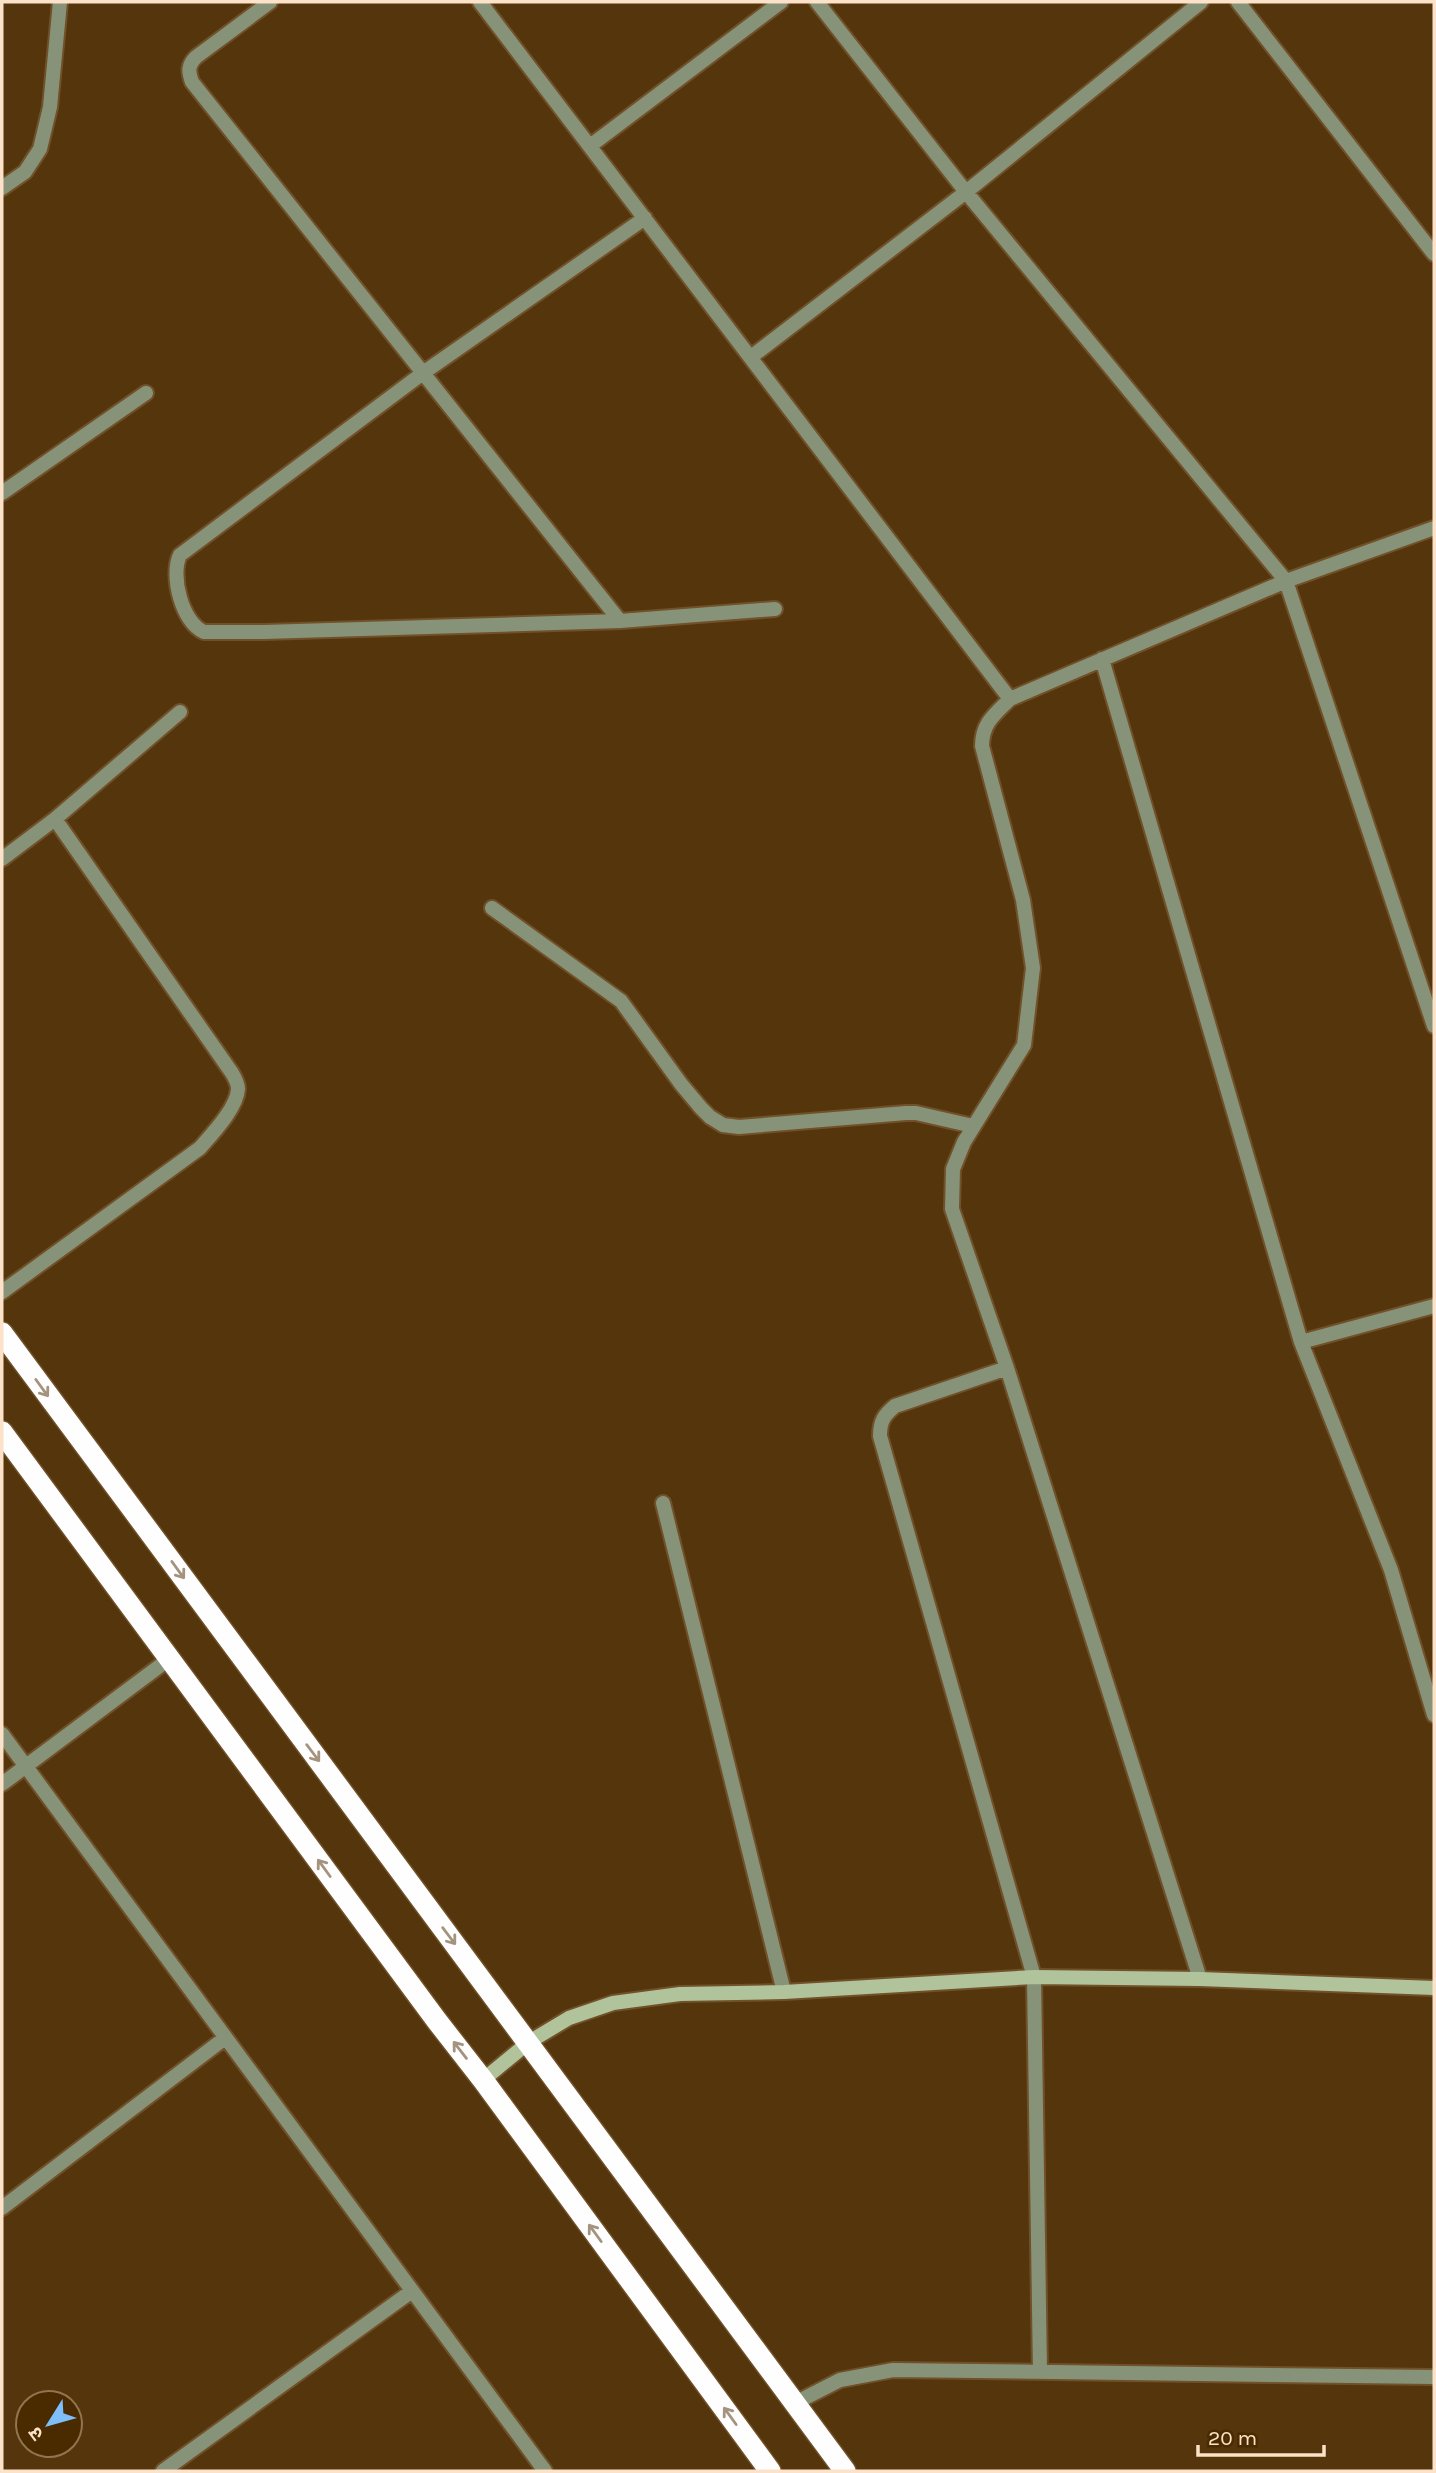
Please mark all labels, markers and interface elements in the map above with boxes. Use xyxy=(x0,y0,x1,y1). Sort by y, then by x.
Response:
one-way arrow xyxy=(35,1378,50,1396)
one-way arrow xyxy=(170,1561,185,1579)
one-way arrow xyxy=(306,1743,320,1762)
one-way arrow xyxy=(316,1859,331,1878)
one-way arrow xyxy=(441,1926,456,1945)
one-way arrow xyxy=(452,2041,467,2060)
one-way arrow xyxy=(588,2224,602,2243)
north arrow xyxy=(14,2389,84,2459)
one-way arrow xyxy=(722,2407,737,2426)
scale bar xyxy=(1198,2414,1324,2458)
text: उ xyxy=(24,2422,48,2445)
text: 20 m xyxy=(1208,2426,1257,2450)

